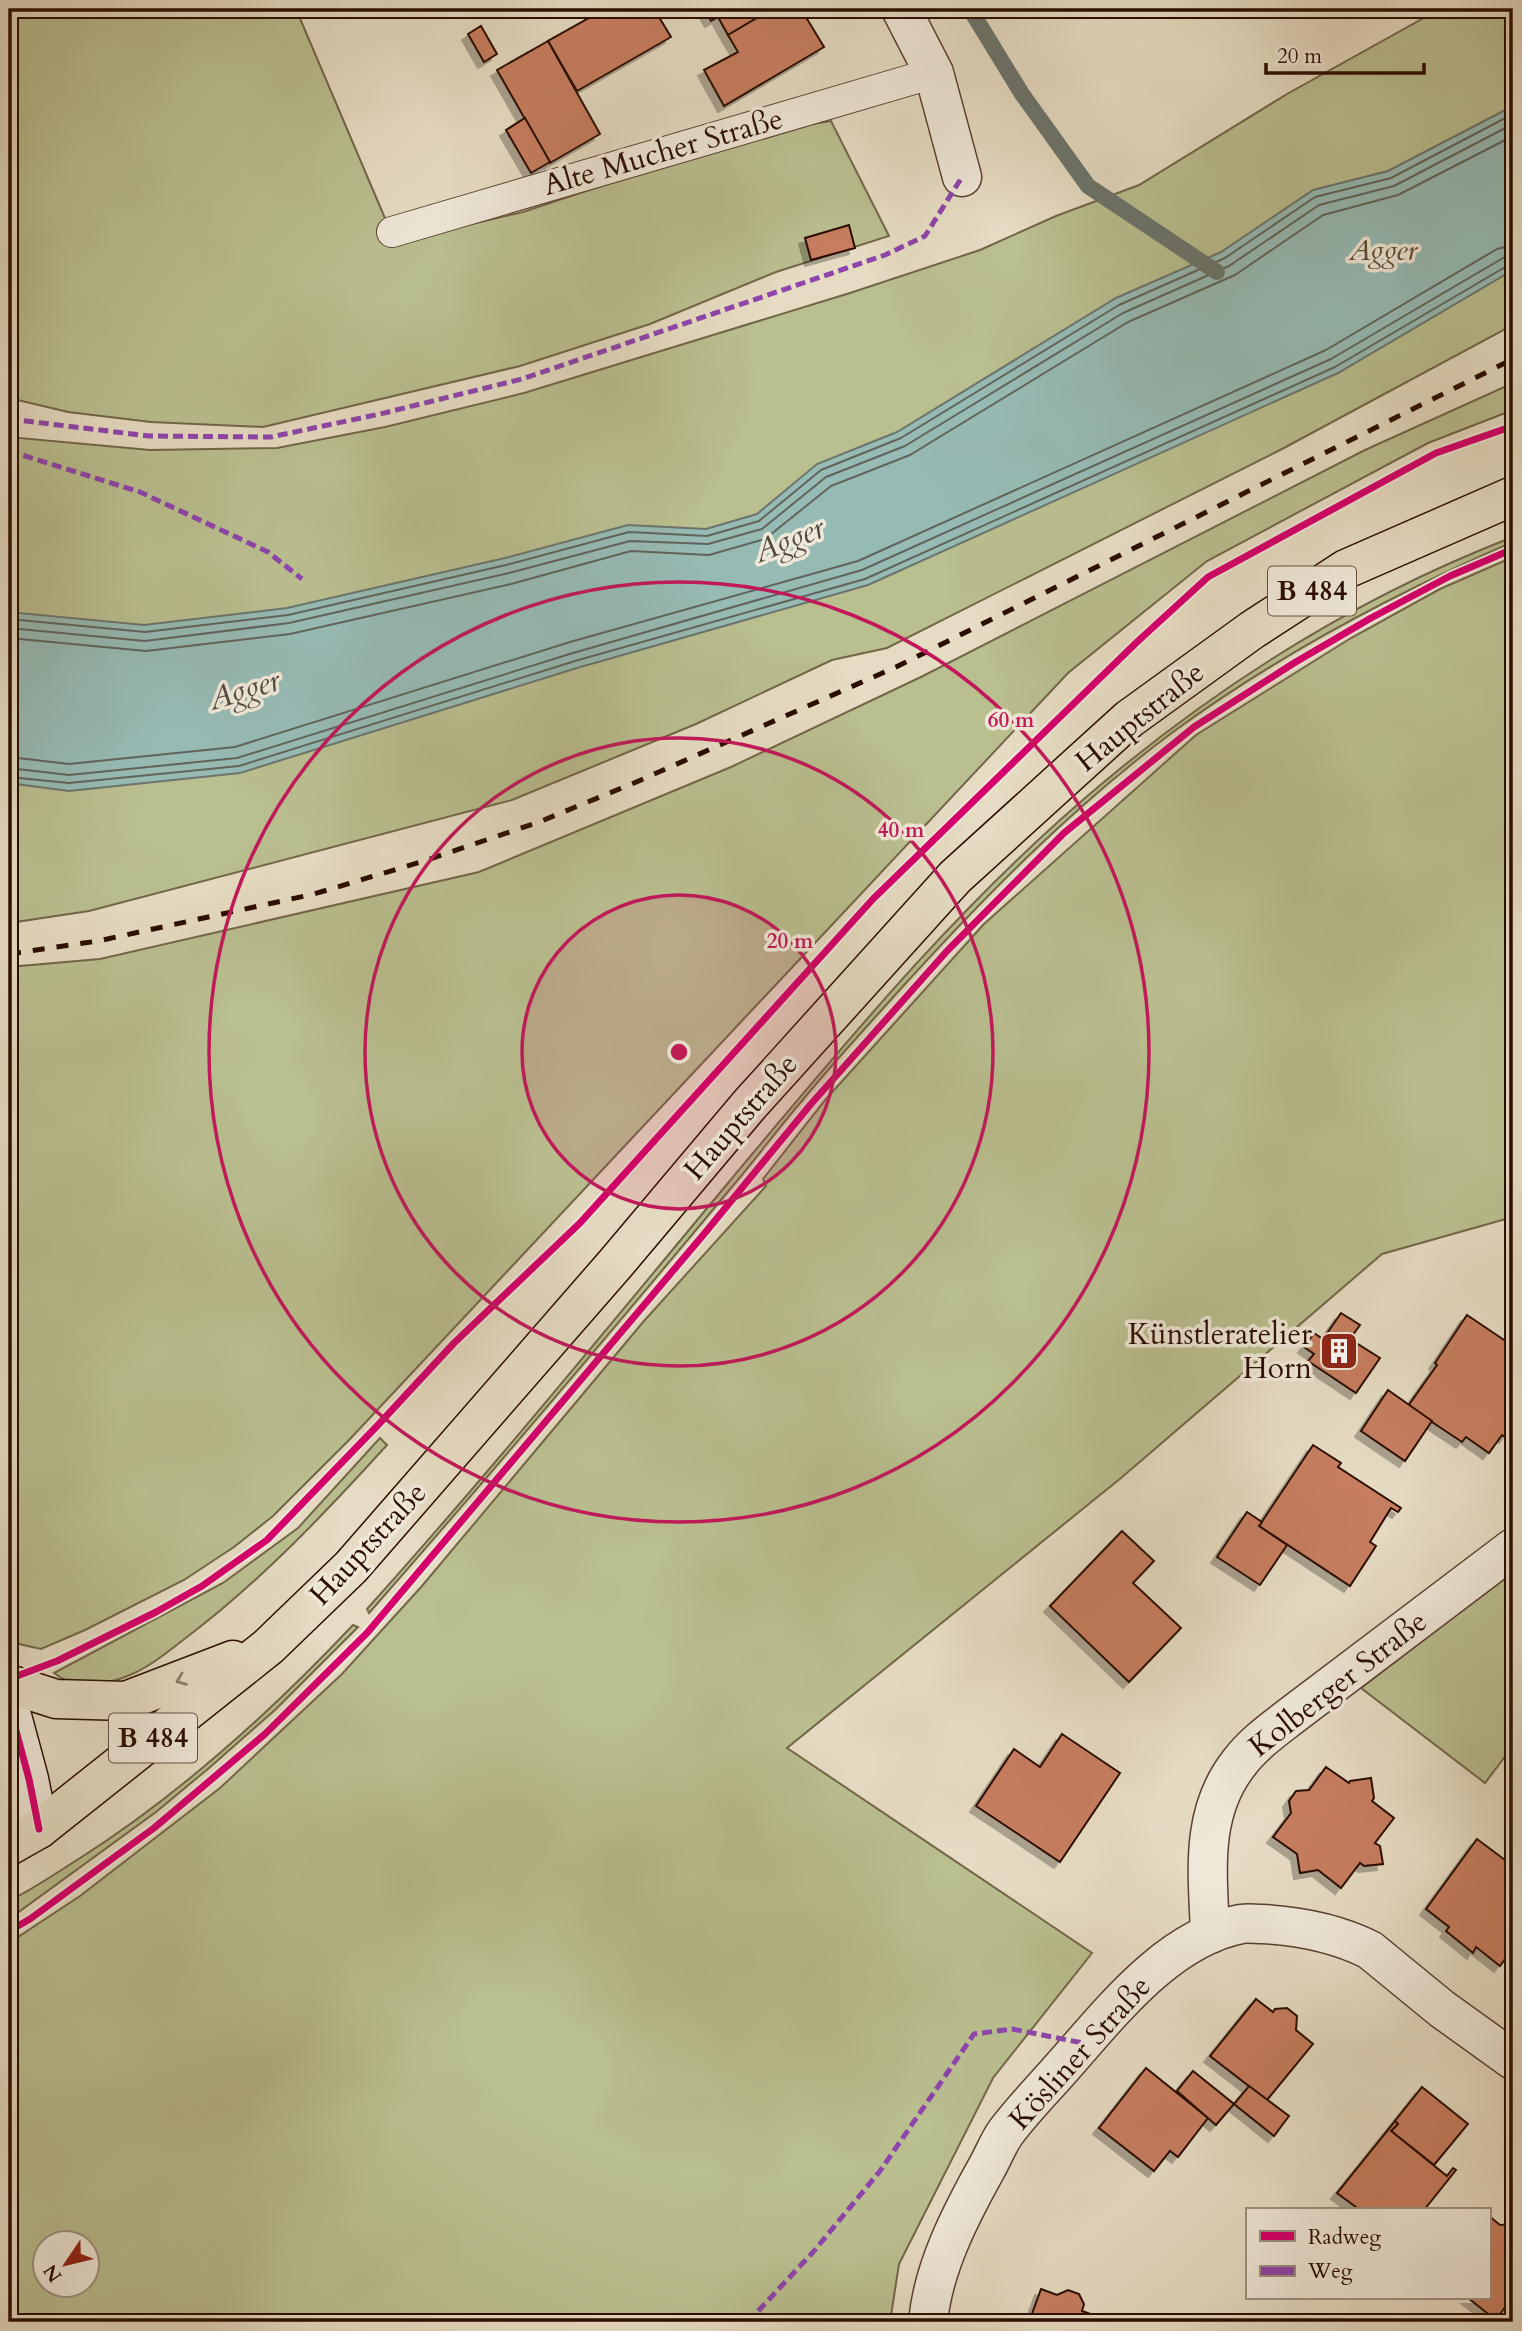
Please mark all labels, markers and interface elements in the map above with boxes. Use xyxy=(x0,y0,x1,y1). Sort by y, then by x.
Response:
scale bar xyxy=(1266,32,1424,76)
text: 20 m xyxy=(1277,42,1322,71)
street label: Alte Mucher Straße xyxy=(538,98,788,206)
park label: Agger xyxy=(1348,230,1419,271)
water label: Agger xyxy=(746,505,833,574)
road number: B 484 xyxy=(1268,566,1356,616)
street label: Hauptstraße xyxy=(1067,652,1213,782)
water label: Agger xyxy=(202,658,287,722)
text: 60 m xyxy=(988,706,1035,735)
text: 40 m xyxy=(878,816,925,845)
text: 20 m xyxy=(767,927,814,956)
centre of rings xyxy=(667,1040,691,1064)
street label: Hauptstraße xyxy=(675,1045,807,1189)
place label: Künstleratelier Horn xyxy=(1128,1314,1312,1389)
building icon: Künstleratelier Horn xyxy=(1318,1330,1360,1372)
street label: Hauptstraße xyxy=(300,1473,436,1615)
street label: Kolberger Straße xyxy=(1240,1601,1436,1767)
one-way arrow xyxy=(175,1672,188,1686)
road number: B 484 xyxy=(109,1714,197,1762)
street label: Kösliner Straße xyxy=(1000,1967,1160,2139)
legend xyxy=(1246,2208,1490,2300)
text: Radweg xyxy=(1308,2223,1381,2252)
north arrow xyxy=(32,2230,102,2300)
text: Weg xyxy=(1307,2257,1353,2286)
text: N xyxy=(37,2259,68,2287)

